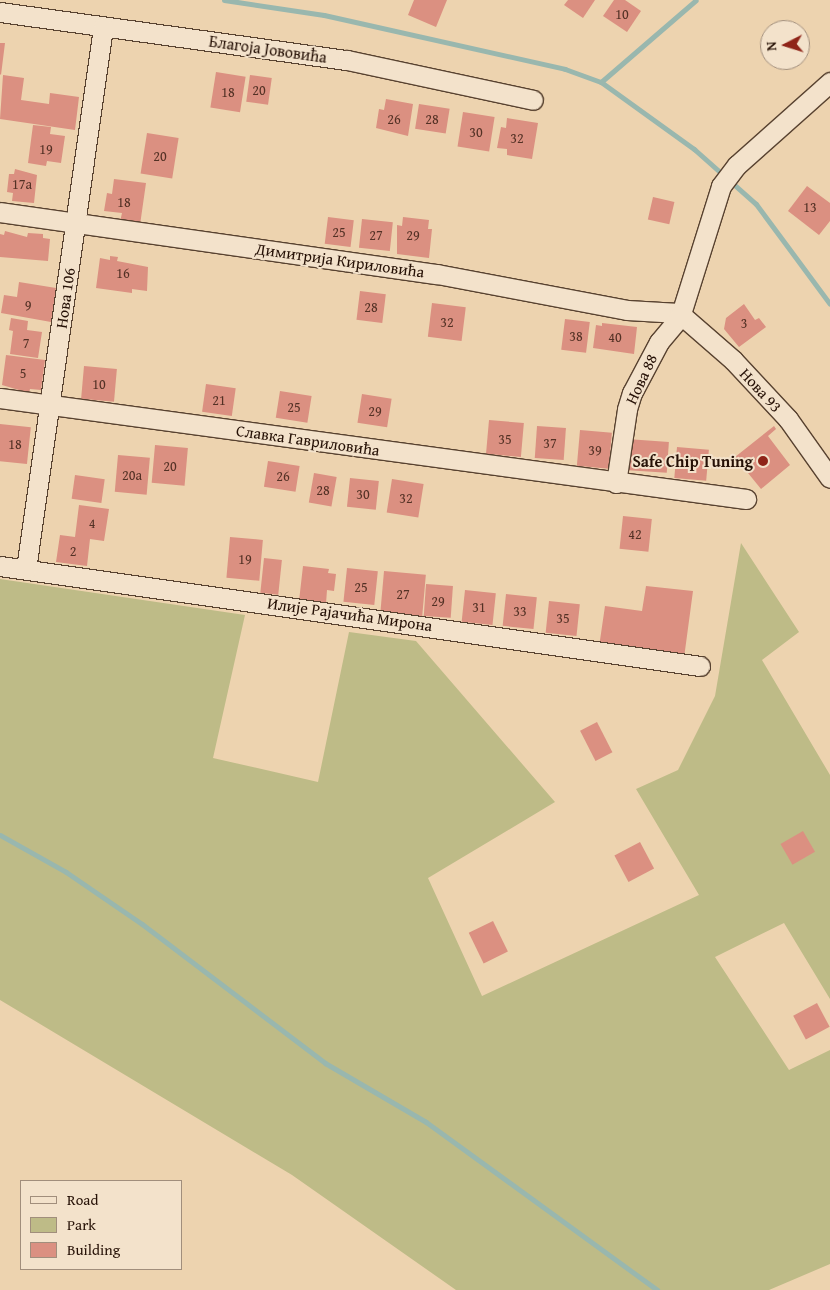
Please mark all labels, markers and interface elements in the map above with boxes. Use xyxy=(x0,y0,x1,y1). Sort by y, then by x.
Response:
house number: 10 xyxy=(615,6,629,22)
north arrow xyxy=(760,20,810,70)
street label: Благоја Јововића xyxy=(208,31,328,67)
text: N xyxy=(761,41,781,52)
house number: 20 xyxy=(252,82,266,98)
house number: 18 xyxy=(221,84,235,100)
house number: 26 xyxy=(387,111,401,127)
house number: 28 xyxy=(425,111,439,127)
house number: 30 xyxy=(469,124,483,140)
house number: 32 xyxy=(510,130,524,146)
house number: 19 xyxy=(39,141,53,157)
house number: 20 xyxy=(153,148,167,164)
house number: 17a xyxy=(12,176,32,192)
house number: 18 xyxy=(117,194,131,210)
house number: 13 xyxy=(803,199,817,215)
house number: 25 xyxy=(332,224,346,240)
house number: 27 xyxy=(369,227,383,243)
house number: 29 xyxy=(406,227,420,243)
street label: Димитрија Кириловића xyxy=(254,239,426,281)
house number: 16 xyxy=(116,265,130,281)
street label: Нова 106 xyxy=(51,267,79,329)
house number: 9 xyxy=(25,297,31,313)
house number: 28 xyxy=(364,299,378,315)
house number: 32 xyxy=(440,314,454,330)
house number: 3 xyxy=(741,315,747,331)
house number: 38 xyxy=(569,328,583,344)
house number: 40 xyxy=(608,329,622,345)
house number: 7 xyxy=(23,335,29,351)
street label: Нова 88 xyxy=(621,351,661,407)
street label: Нова 93 xyxy=(736,364,786,416)
house number: 5 xyxy=(20,365,26,381)
house number: 10 xyxy=(92,376,106,392)
house number: 21 xyxy=(212,392,226,408)
house number: 25 xyxy=(287,399,301,415)
house number: 29 xyxy=(368,403,382,419)
street label: Славка Гавриловића xyxy=(235,420,381,460)
house number: 35 xyxy=(498,431,512,447)
house number: 37 xyxy=(543,435,557,451)
house number: 18 xyxy=(8,436,22,452)
house number: 39 xyxy=(588,442,602,458)
place label: Safe Chip Tuning xyxy=(632,451,753,471)
marker: Safe Chip Tuning xyxy=(757,455,769,467)
house number: 20 xyxy=(163,458,177,474)
house number: 20a xyxy=(122,467,142,483)
house number: 26 xyxy=(276,468,290,484)
house number: 28 xyxy=(316,482,330,498)
house number: 30 xyxy=(356,486,370,502)
house number: 32 xyxy=(399,490,413,506)
house number: 4 xyxy=(89,515,95,531)
house number: 42 xyxy=(628,526,642,542)
house number: 2 xyxy=(70,543,76,559)
house number: 19 xyxy=(238,551,252,567)
house number: 25 xyxy=(354,579,368,595)
house number: 27 xyxy=(396,586,410,602)
street label: Илије Рајачића Мирона xyxy=(266,593,434,635)
house number: 29 xyxy=(431,593,445,609)
house number: 31 xyxy=(472,599,486,615)
house number: 33 xyxy=(513,603,527,619)
house number: 35 xyxy=(556,610,570,626)
legend xyxy=(20,1180,182,1270)
text: Road xyxy=(67,1189,98,1210)
text: Park xyxy=(67,1214,96,1235)
text: Building xyxy=(67,1239,120,1260)

